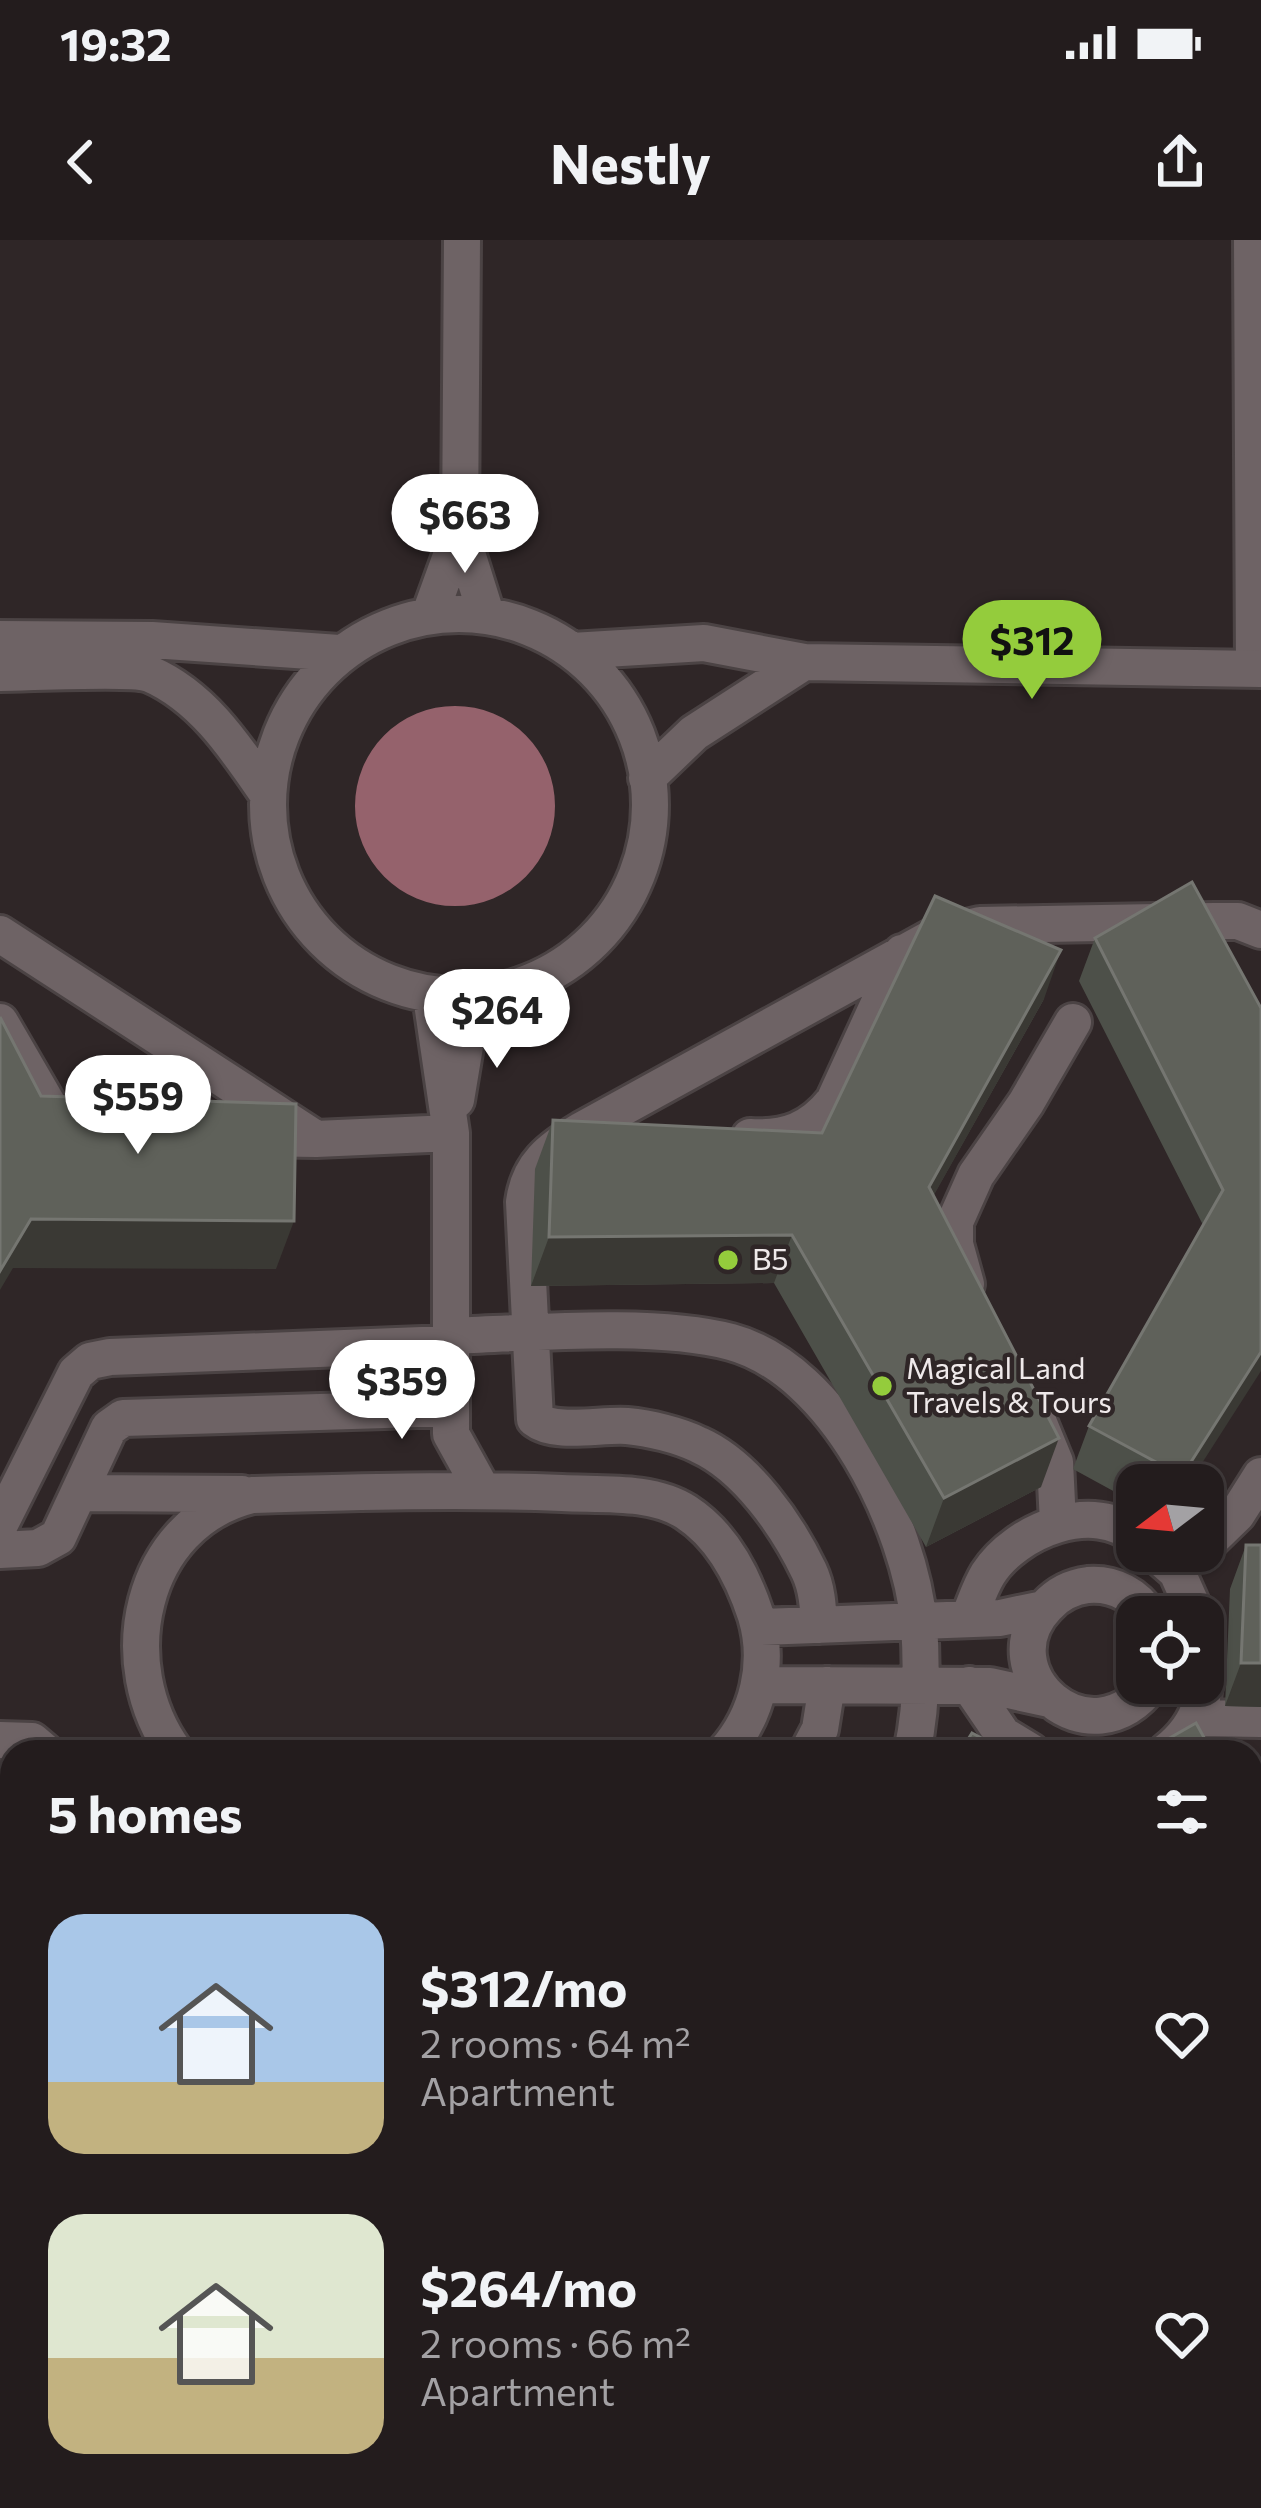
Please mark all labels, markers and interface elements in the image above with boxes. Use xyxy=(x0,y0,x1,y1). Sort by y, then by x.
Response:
text: 19:32 xyxy=(60,15,172,70)
icon: back xyxy=(48,129,114,195)
text: Nestly xyxy=(550,129,711,195)
icon: share xyxy=(1147,129,1213,195)
pin: $663 xyxy=(394,474,536,576)
text: $663 xyxy=(418,489,512,537)
pin: $312 xyxy=(961,600,1103,702)
text: $312 xyxy=(990,615,1074,663)
pin: $264 xyxy=(426,969,568,1071)
text: $264 xyxy=(451,984,543,1032)
pin: $559 xyxy=(67,1055,209,1157)
text: $559 xyxy=(92,1070,184,1118)
place label: B5 xyxy=(752,1239,789,1276)
marker: B5 xyxy=(715,1247,741,1273)
pin: $359 xyxy=(331,1340,473,1442)
place label: Magical Land Travels & Tours xyxy=(906,1348,1112,1419)
text: $359 xyxy=(356,1355,448,1403)
marker: Magical Land Travels & Tours xyxy=(869,1373,895,1399)
north arrow xyxy=(1116,1464,1224,1572)
map controls xyxy=(1116,1464,1224,1704)
button: locate xyxy=(1116,1596,1224,1704)
icon: filters xyxy=(1149,1779,1215,1845)
text: 5 homes xyxy=(48,1781,243,1844)
text: $312/mo xyxy=(420,1955,628,2018)
icon: home xyxy=(144,1962,288,2106)
icon: heart xyxy=(1149,2001,1215,2067)
text: 2 rooms · 64 m² xyxy=(420,2018,691,2066)
text: Apartment xyxy=(420,2066,615,2114)
text: $264/mo xyxy=(420,2255,637,2318)
icon: home xyxy=(144,2262,288,2406)
icon: heart xyxy=(1149,2301,1215,2367)
text: 2 rooms · 66 m² xyxy=(420,2318,691,2366)
text: Apartment xyxy=(420,2366,615,2414)

